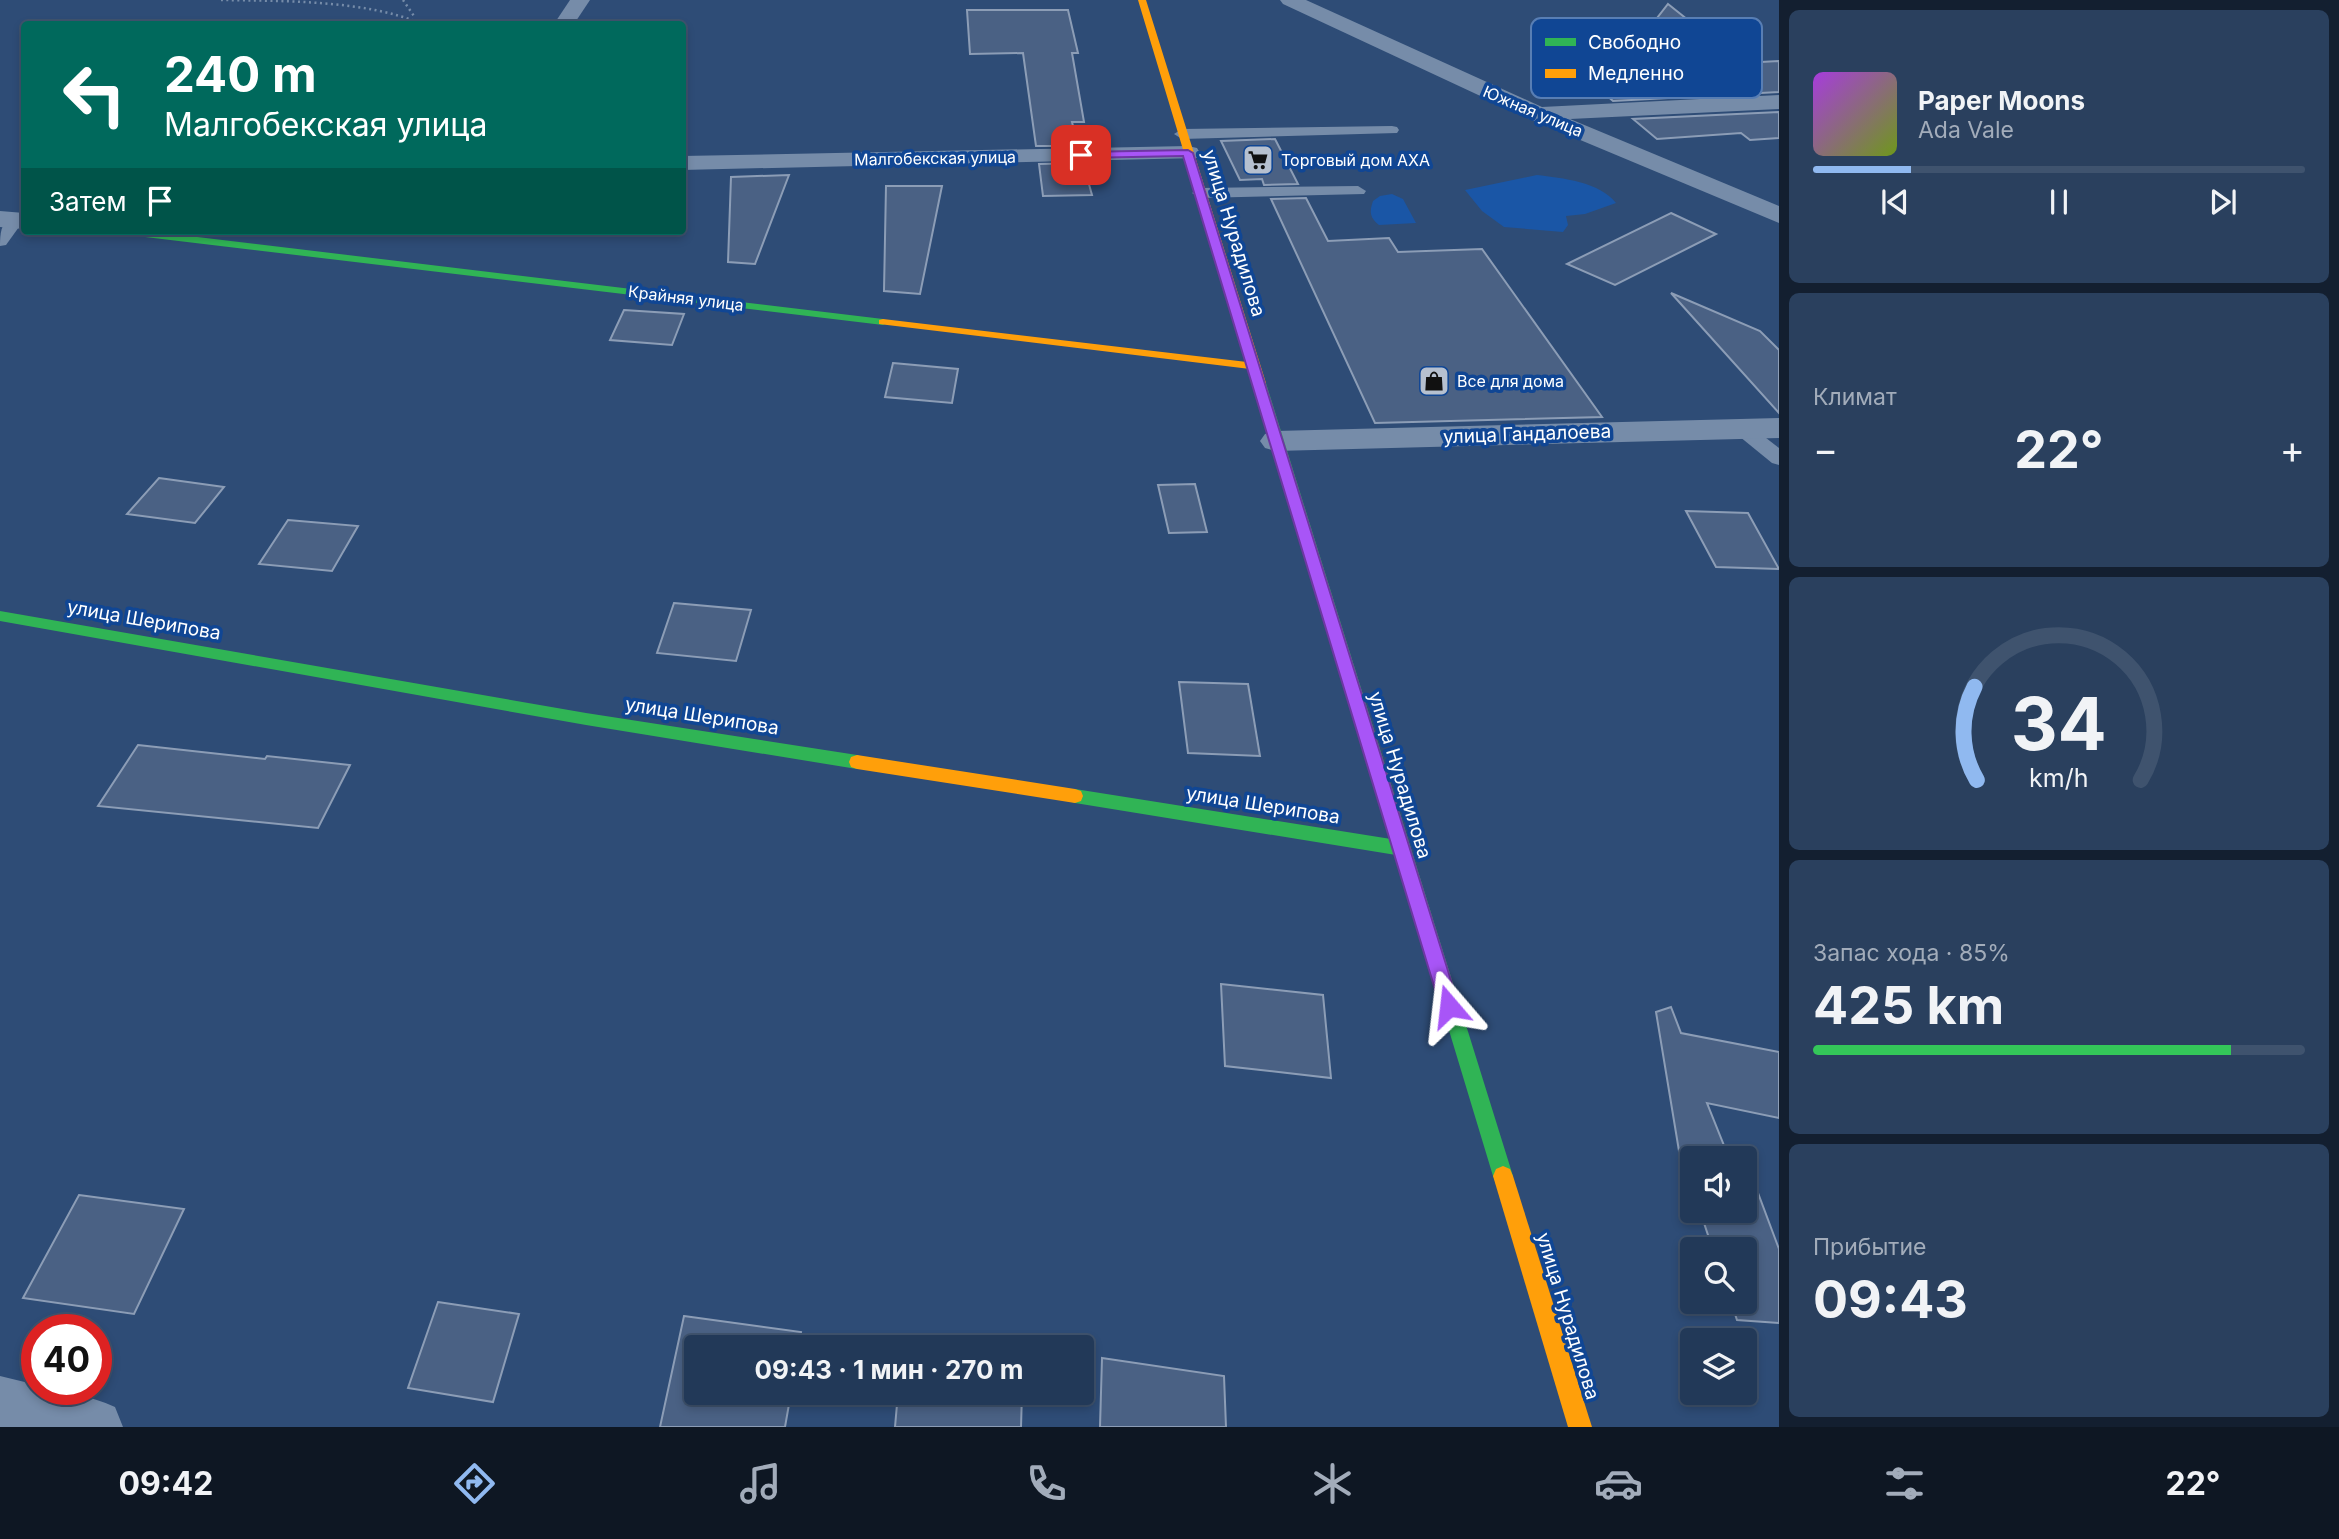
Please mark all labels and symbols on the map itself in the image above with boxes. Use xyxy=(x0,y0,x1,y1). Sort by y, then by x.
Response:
legend xyxy=(1531,18,1762,98)
text: Свободно xyxy=(1588,31,1681,54)
text: Медленно xyxy=(1588,62,1684,85)
street label: Южная улица xyxy=(1480,81,1586,141)
pin xyxy=(1051,125,1111,185)
supermarket icon: Торговый дом АХА xyxy=(1241,143,1275,177)
street label: Малгобекская улица xyxy=(854,147,1016,169)
street label: улица Нурадилова xyxy=(1198,147,1270,319)
place label: Торговый дом АХА xyxy=(1281,150,1430,170)
street label: Крайняя улица xyxy=(627,281,745,315)
shop icon: Все для дома xyxy=(1417,364,1451,398)
place label: Все для дома xyxy=(1457,371,1564,391)
street label: улица Гандалоева xyxy=(1443,420,1611,448)
street label: улица Шерипова xyxy=(65,595,223,645)
street label: улица Нурадилова xyxy=(1364,689,1436,861)
street label: улица Шерипова xyxy=(623,692,781,740)
street label: улица Шерипова xyxy=(1184,781,1342,829)
position arrow xyxy=(1412,969,1486,1043)
street label: улица Нурадилова xyxy=(1532,1230,1604,1402)
speed limit sign: 40 xyxy=(21,1314,112,1405)

